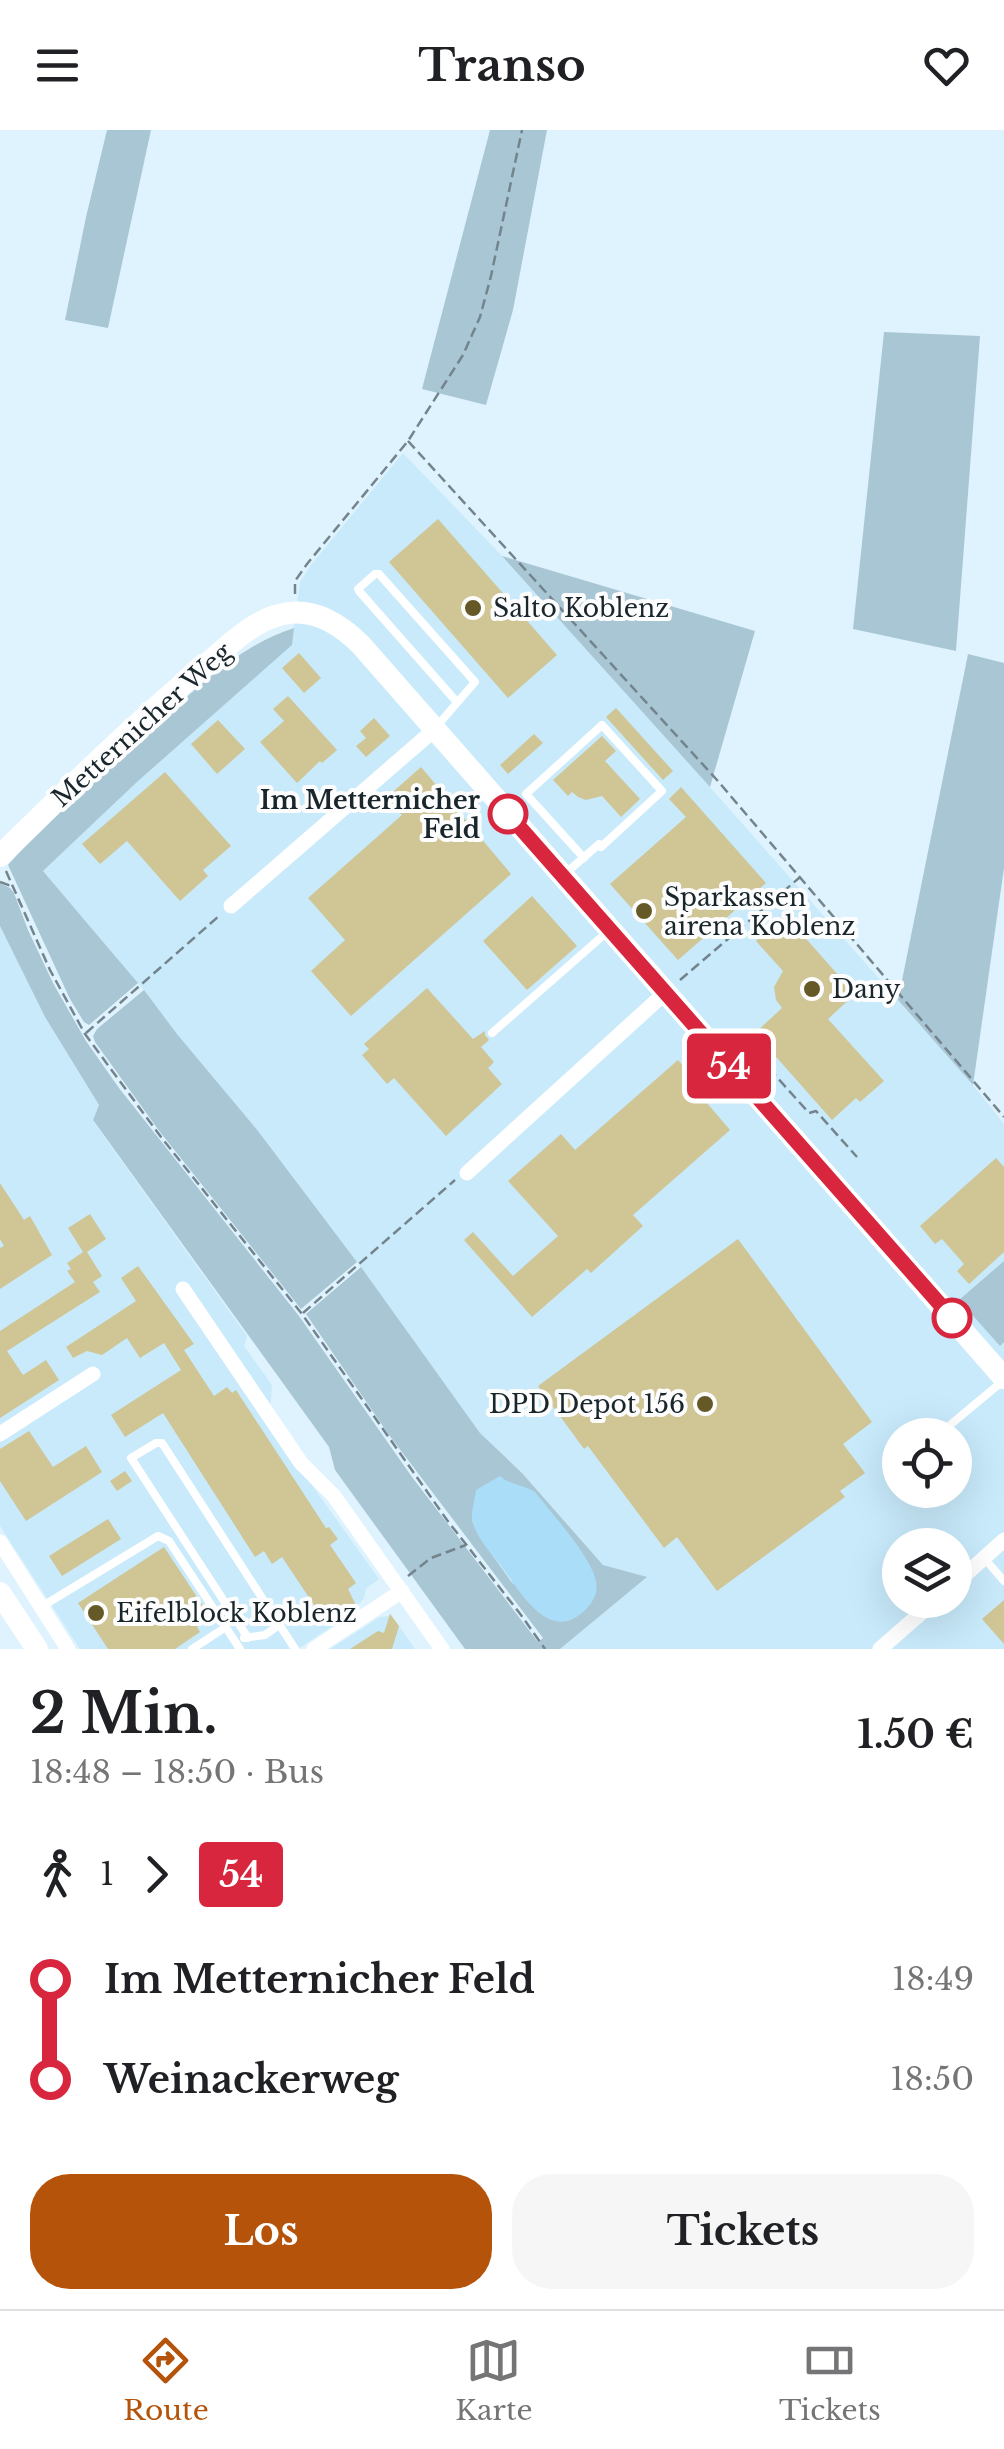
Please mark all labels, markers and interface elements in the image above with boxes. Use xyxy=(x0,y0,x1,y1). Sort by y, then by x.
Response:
text: Transo xyxy=(418,37,586,93)
icon: menu xyxy=(30,38,85,93)
icon: heart xyxy=(919,38,974,93)
place label: Salto Koblenz xyxy=(493,593,669,624)
marker: Salto Koblenz xyxy=(462,597,484,619)
street label: Metternicher Weg xyxy=(46,636,239,814)
place label: Im Metternicher Feld xyxy=(260,785,481,845)
marker: Im Metternicher Feld xyxy=(489,795,527,833)
place label: Sparkassen airena Koblenz xyxy=(664,882,855,942)
marker: Sparkassen airena Koblenz xyxy=(633,900,655,922)
place label: Dany xyxy=(832,974,901,1005)
marker: Dany xyxy=(801,978,823,1000)
line badge: 54 xyxy=(684,1034,774,1098)
text: 54 xyxy=(707,1045,751,1088)
unlabelled marker xyxy=(933,1299,971,1337)
place label: DPD Depot 156 xyxy=(489,1389,685,1420)
marker: DPD Depot 156 xyxy=(694,1393,716,1415)
map controls xyxy=(882,1418,972,1618)
button: locate xyxy=(882,1418,972,1508)
button: layers xyxy=(882,1528,972,1618)
place label: Eifelblock Koblenz xyxy=(116,1598,357,1629)
marker: Eifelblock Koblenz xyxy=(85,1602,107,1624)
text: 2 Min. xyxy=(30,1680,218,1748)
text: 1.50 € xyxy=(857,1711,974,1758)
text: 18:48 – 18:50 · Bus xyxy=(30,1752,324,1792)
icon: walk xyxy=(30,1847,85,1902)
icon: forward xyxy=(129,1847,184,1902)
text: 54 xyxy=(219,1853,263,1896)
text: 1 xyxy=(100,1854,114,1894)
text: Im Metternicher Feld xyxy=(104,1956,535,2003)
text: 18:49 xyxy=(892,1959,974,1999)
text: Weinackerweg xyxy=(104,2056,398,2103)
text: 18:50 xyxy=(890,2059,974,2099)
button: Los xyxy=(30,2174,492,2289)
button: Tickets xyxy=(512,2174,974,2289)
tab: Route xyxy=(123,2333,209,2428)
tab: Karte xyxy=(455,2333,533,2428)
tab: Tickets xyxy=(779,2333,881,2428)

